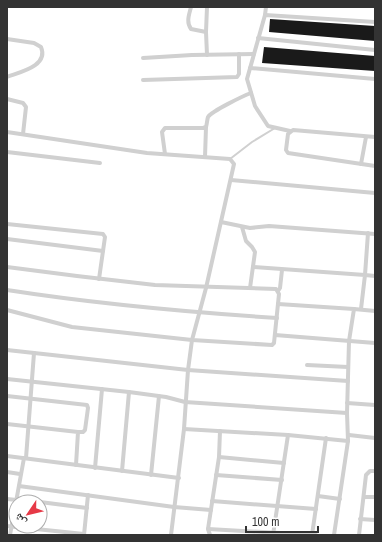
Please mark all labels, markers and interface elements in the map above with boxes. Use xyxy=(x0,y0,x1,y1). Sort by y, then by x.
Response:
north arrow xyxy=(8,494,48,534)
scale bar xyxy=(246,508,318,534)
text: ش xyxy=(11,510,30,529)
text: 100 m xyxy=(252,514,279,530)

